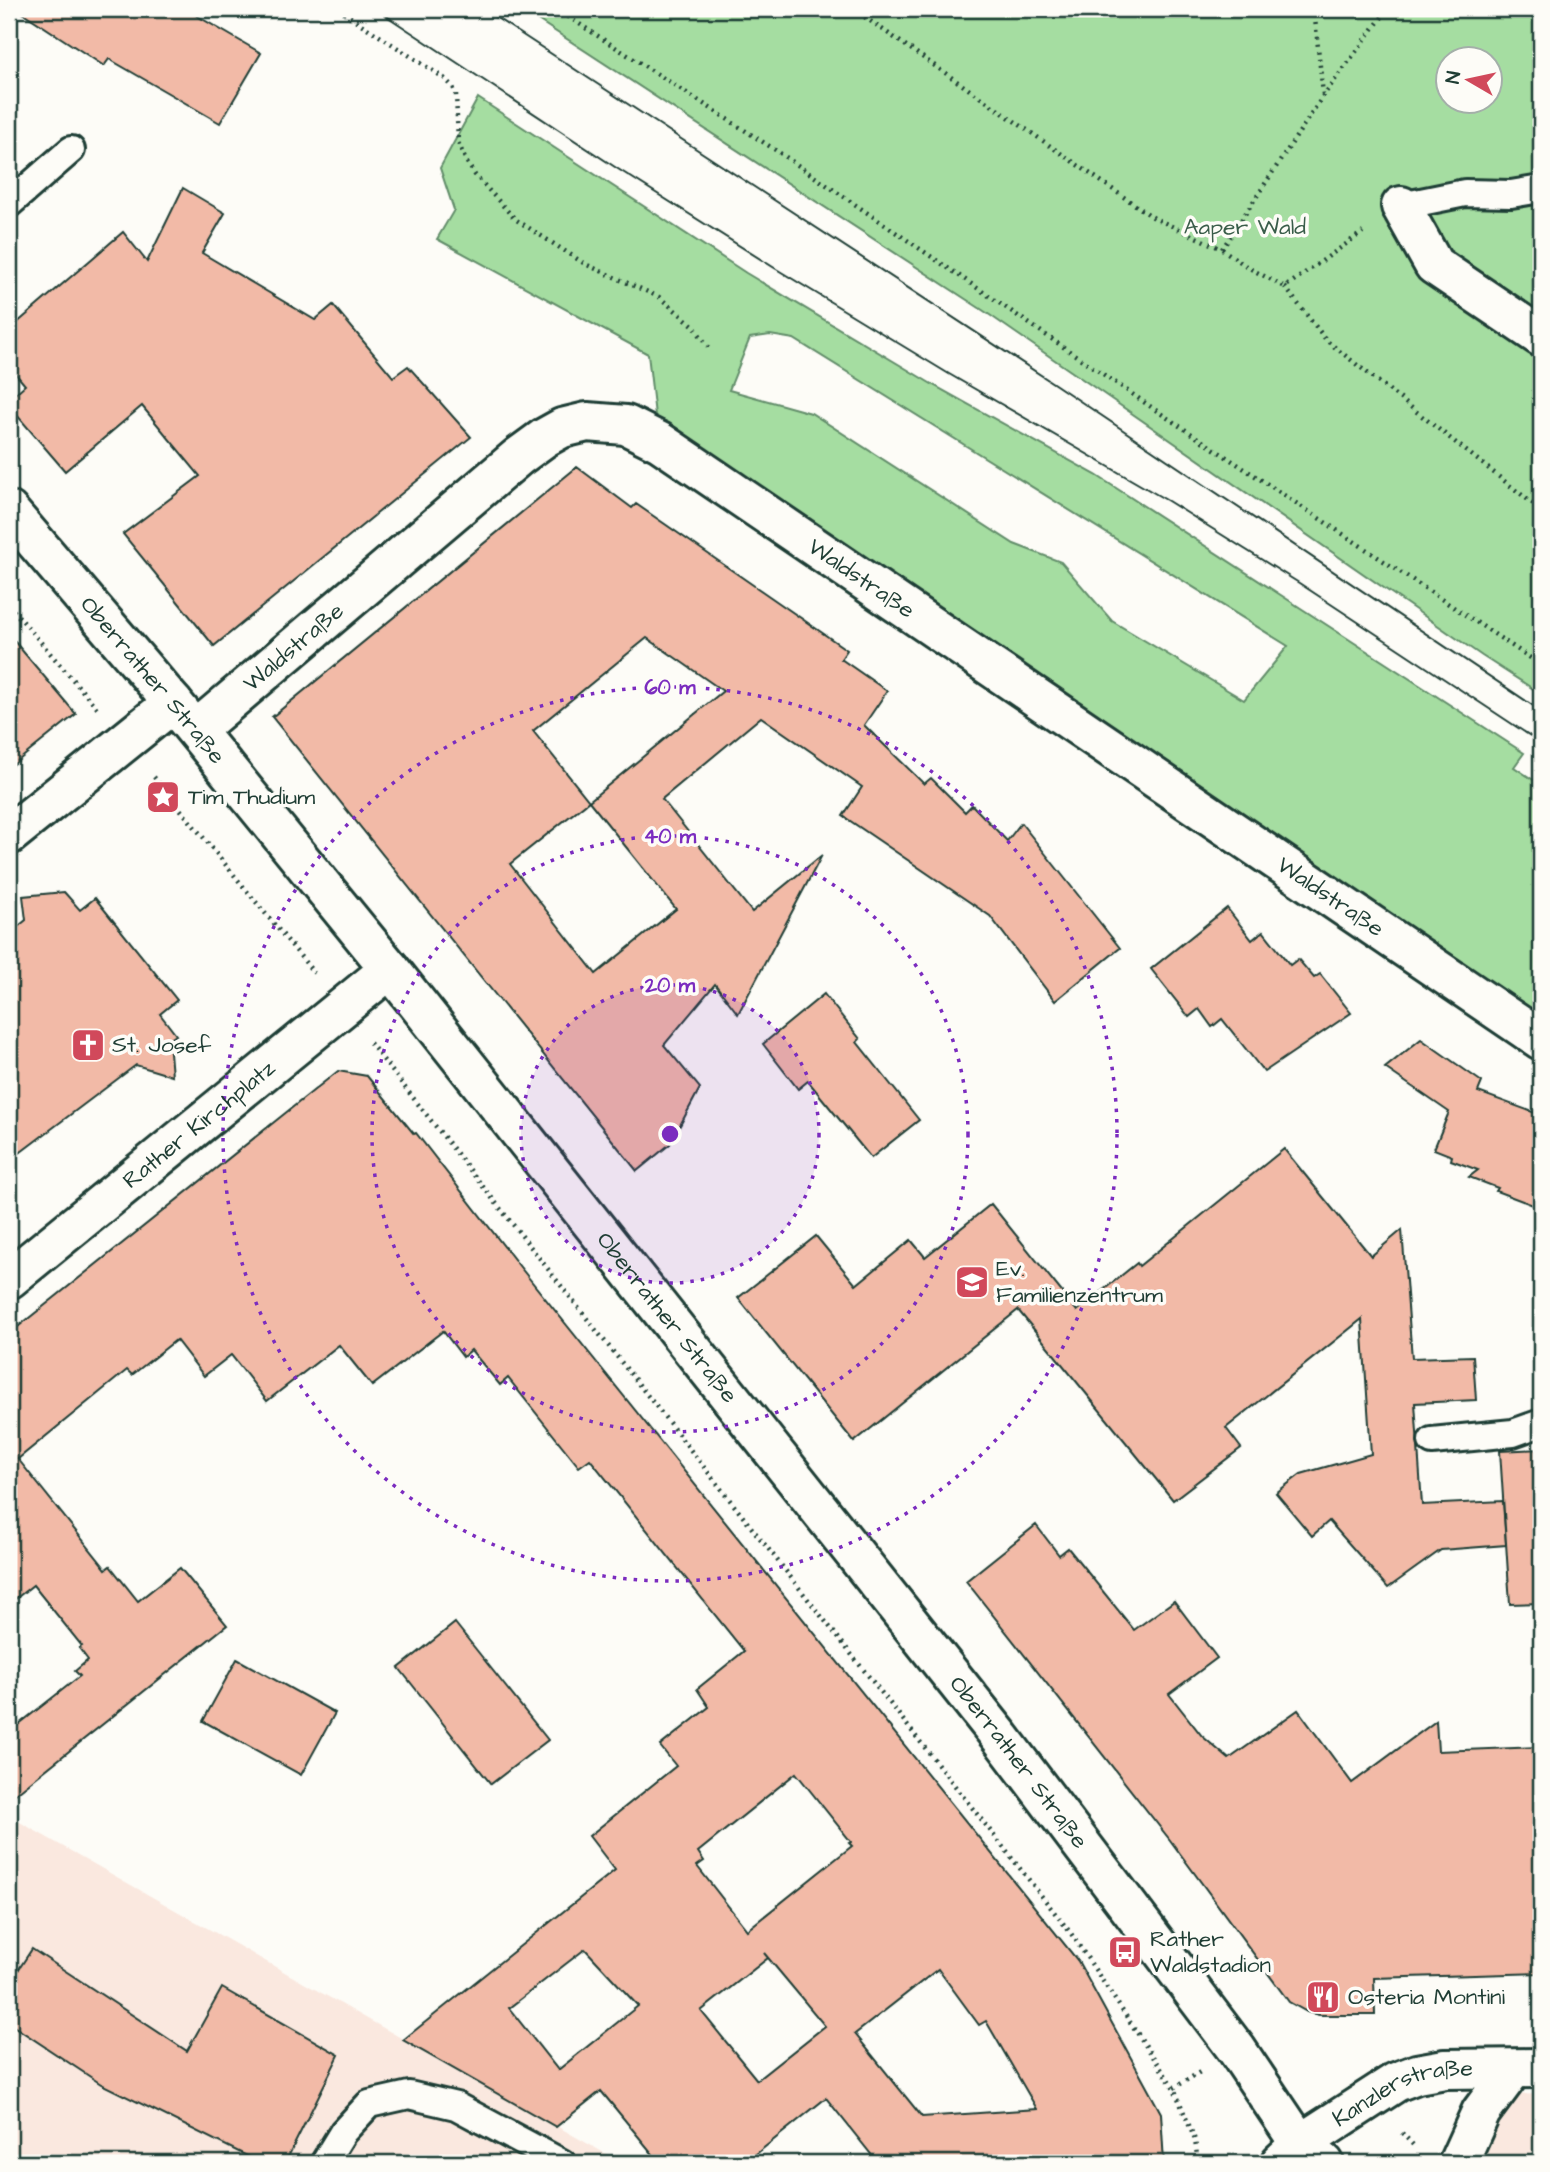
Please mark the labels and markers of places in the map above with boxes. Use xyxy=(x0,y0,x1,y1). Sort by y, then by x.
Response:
place icon: Tim Thudium xyxy=(144,778,182,816)
place label: Tim Thudium xyxy=(188,781,315,813)
church icon: St. Josef xyxy=(69,1026,107,1064)
place label: St. Josef xyxy=(112,1029,212,1061)
centre of rings xyxy=(658,1122,682,1146)
place label: Ev. Familienzentrum xyxy=(996,1253,1163,1311)
school or university icon: Ev. Familienzentrum xyxy=(953,1263,991,1301)
place label: Rather Waldstadion xyxy=(1150,1923,1271,1981)
bus stop icon: Rather Waldstadion xyxy=(1106,1933,1144,1971)
restaurant icon: Osteria Montini xyxy=(1304,1978,1342,2016)
place label: Osteria Montini xyxy=(1348,1981,1506,2013)

